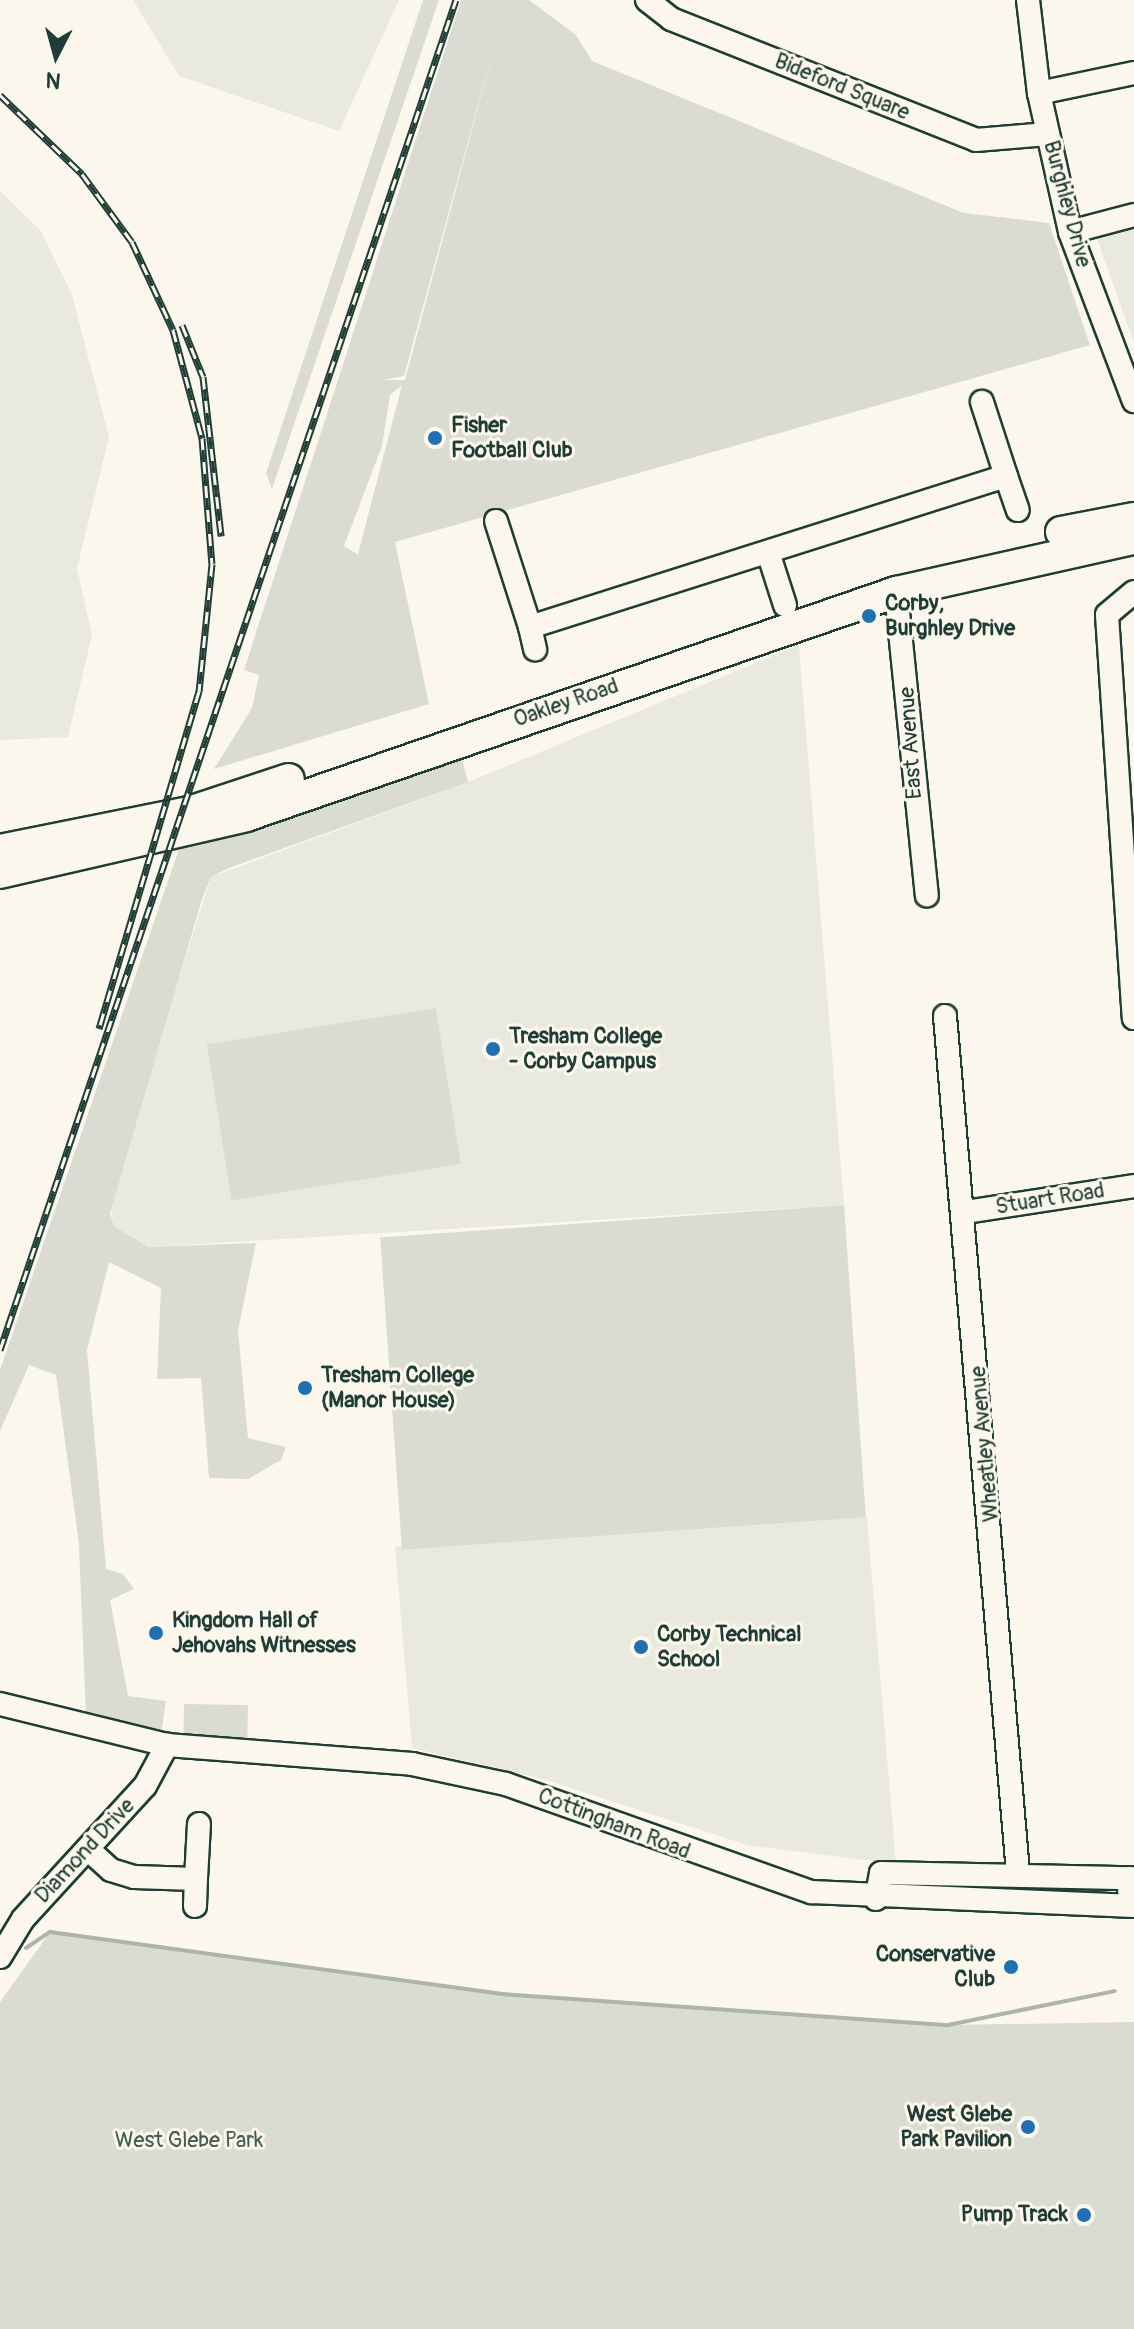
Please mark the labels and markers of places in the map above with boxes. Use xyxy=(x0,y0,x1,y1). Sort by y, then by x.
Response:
place label: Fisher Football Club xyxy=(451,412,573,464)
marker: Fisher Football Club xyxy=(426,429,444,447)
place label: Corby, Burghley Drive xyxy=(885,590,1015,642)
marker: Corby, Burghley Drive xyxy=(860,607,878,625)
place label: Tresham College - Corby Campus xyxy=(509,1023,662,1074)
marker: Tresham College - Corby Campus xyxy=(484,1040,502,1058)
place label: Tresham College (Manor House) xyxy=(321,1362,474,1414)
marker: Tresham College (Manor House) xyxy=(296,1379,314,1397)
place label: Kingdom Hall of Jehovahs Witnesses xyxy=(172,1607,356,1658)
place label: Corby Technical School xyxy=(657,1621,801,1672)
marker: Kingdom Hall of Jehovahs Witnesses xyxy=(147,1624,165,1642)
marker: Corby Technical School xyxy=(632,1638,650,1656)
place label: Conservative Club xyxy=(876,1941,995,1992)
marker: Conservative Club xyxy=(1002,1958,1020,1976)
place label: West Glebe Park Pavilion xyxy=(900,2101,1012,2152)
marker: West Glebe Park Pavilion xyxy=(1019,2118,1037,2136)
place label: Pump Track xyxy=(961,2202,1068,2228)
marker: Pump Track xyxy=(1075,2206,1093,2224)

